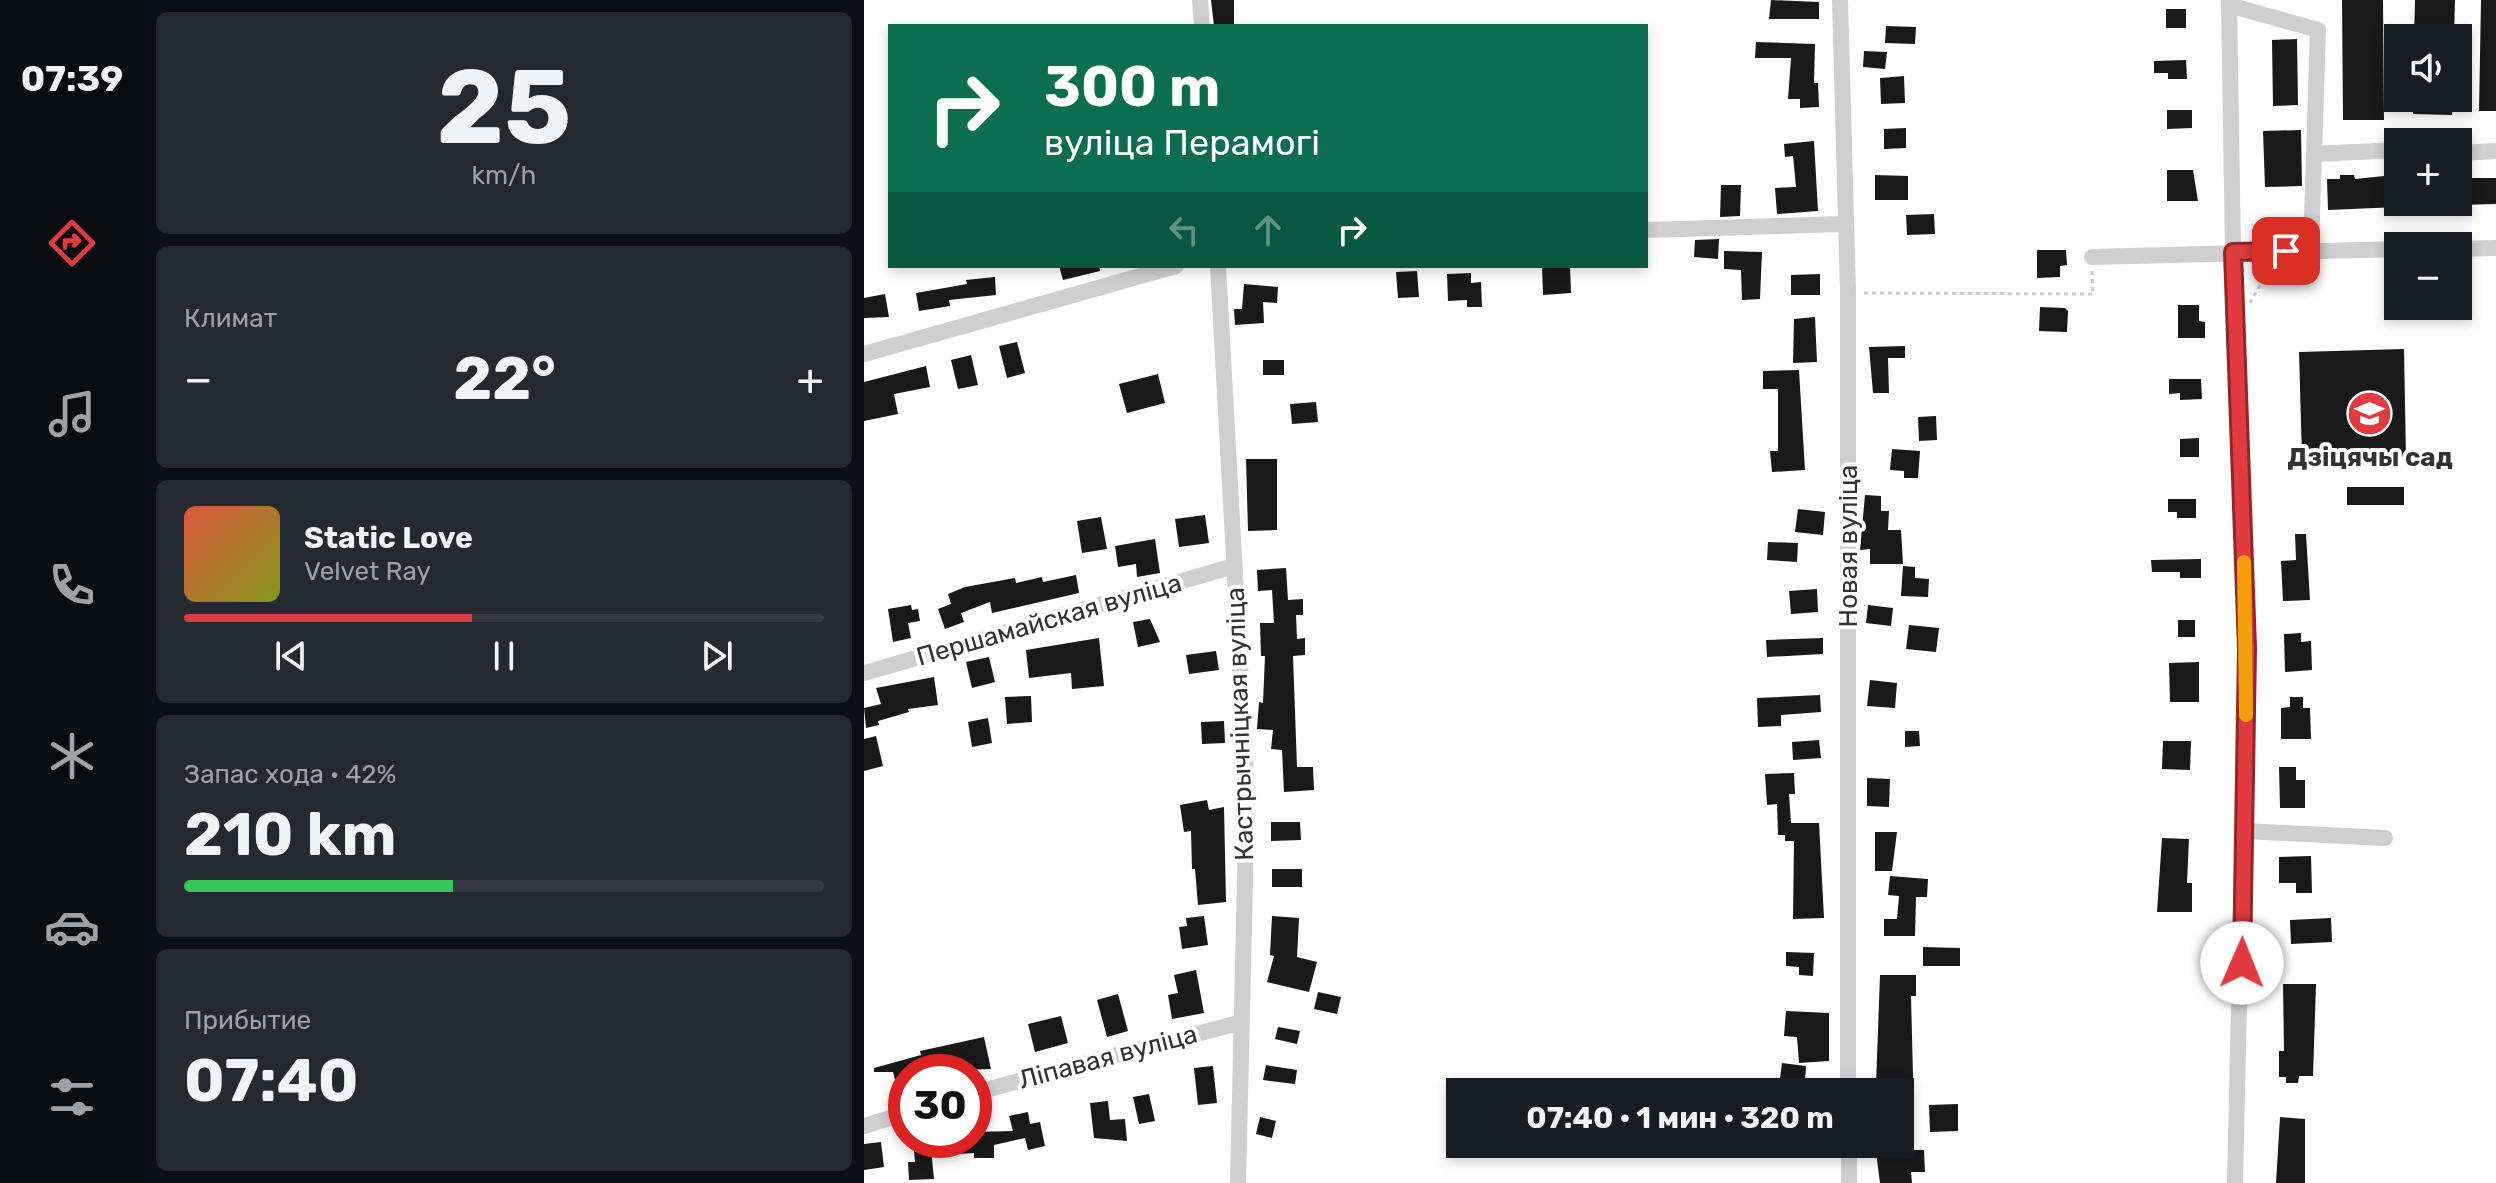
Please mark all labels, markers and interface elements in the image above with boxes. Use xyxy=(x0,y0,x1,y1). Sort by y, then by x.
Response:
map controls xyxy=(2384,24,2472,320)
button: sound xyxy=(2384,24,2472,112)
text: 25 xyxy=(437,46,571,169)
text: 300 m xyxy=(1044,54,1220,120)
icon: right xyxy=(912,56,1016,160)
text: 07:39 xyxy=(21,57,123,100)
text: вуліца Перамогі xyxy=(1044,121,1320,164)
button: + xyxy=(2384,128,2472,216)
text: km/h xyxy=(472,160,536,191)
icon: left xyxy=(1162,208,1206,252)
icon: ahead xyxy=(1246,208,1290,252)
icon: right xyxy=(1330,208,1374,252)
icon: directions xyxy=(44,215,100,271)
pin xyxy=(2252,217,2320,285)
icon: arrive xyxy=(2264,229,2308,273)
button: − xyxy=(2384,232,2472,320)
text: Климат xyxy=(184,303,277,334)
text: 22° xyxy=(453,343,556,414)
text: − xyxy=(184,353,213,405)
text: + xyxy=(797,353,824,405)
icon: music xyxy=(44,386,100,442)
school or university icon: Дзіцячы сад xyxy=(2346,390,2394,438)
place label: Дзіцячы сад xyxy=(2287,442,2453,473)
street label: Новая вуліца xyxy=(1833,465,1864,627)
text: Static Love xyxy=(304,520,473,556)
text: Velvet Ray xyxy=(304,556,431,587)
icon: phone xyxy=(44,557,100,613)
street label: Першамайская вуліца xyxy=(913,567,1185,673)
street label: Кастрычніцкая вуліца xyxy=(1220,587,1260,861)
icon: previous xyxy=(269,634,313,678)
icon: pause xyxy=(482,634,526,678)
icon: next xyxy=(695,634,739,678)
icon: climate xyxy=(44,728,100,784)
text: Запас хода · 42% xyxy=(184,759,396,790)
text: 210 km xyxy=(184,799,396,870)
icon: car xyxy=(44,899,100,955)
position arrow xyxy=(2200,921,2284,1005)
text: Прибытие xyxy=(184,1005,311,1036)
street label: Ліпавая вуліца xyxy=(1015,1018,1201,1096)
text: 07:40 xyxy=(184,1045,358,1116)
speed limit sign: 30 xyxy=(888,1054,992,1158)
icon: filters xyxy=(44,1069,100,1125)
text: 07:40 · 1 мин · 320 m xyxy=(1526,1100,1834,1136)

